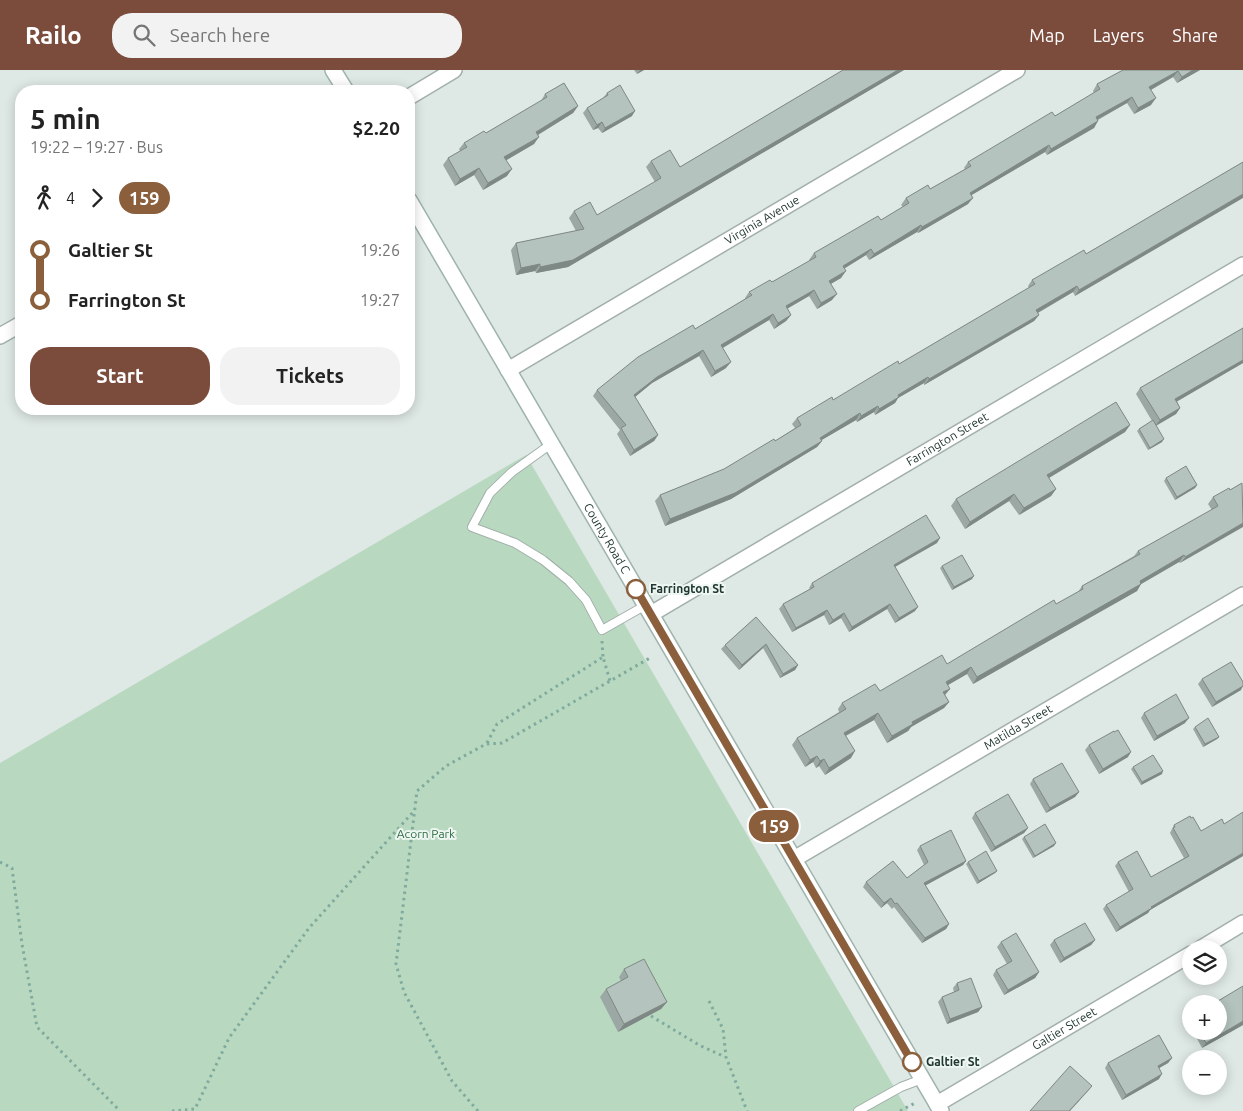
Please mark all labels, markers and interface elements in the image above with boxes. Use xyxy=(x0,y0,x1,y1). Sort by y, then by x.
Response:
search box xyxy=(112,13,462,58)
icon: search xyxy=(130,21,158,49)
text: Railo xyxy=(25,22,82,49)
text: Search here xyxy=(170,24,270,46)
text: Map xyxy=(1029,25,1065,45)
text: Layers xyxy=(1093,25,1144,45)
text: Share xyxy=(1172,25,1218,45)
text: 5 min xyxy=(30,103,101,134)
text: $2.20 xyxy=(352,117,400,139)
text: 19:22 – 19:27 · Bus xyxy=(30,138,163,156)
icon: walk xyxy=(30,184,58,212)
icon: forward xyxy=(83,184,111,212)
text: 159 xyxy=(129,188,160,208)
text: 4 xyxy=(66,189,75,207)
street label: Virginia Avenue xyxy=(722,193,802,247)
text: Galtier St xyxy=(68,239,153,261)
text: 19:26 xyxy=(360,241,400,259)
text: Farrington St xyxy=(68,289,186,311)
text: 19:27 xyxy=(360,291,400,309)
button: Start xyxy=(30,347,210,405)
button: Tickets xyxy=(220,347,400,405)
street label: Farrington Street xyxy=(904,410,991,468)
street label: County Road C xyxy=(582,501,633,576)
marker: Farrington St xyxy=(626,579,646,599)
place label: Farrington St xyxy=(650,582,724,595)
street label: Matilda Street xyxy=(981,702,1055,752)
line badge: 159 xyxy=(745,810,803,842)
text: 159 xyxy=(759,816,789,836)
park label: Acorn Park xyxy=(397,827,455,840)
map controls xyxy=(1182,940,1227,1095)
button: layers xyxy=(1182,940,1227,985)
button: + xyxy=(1182,995,1227,1040)
street label: Galtier Street xyxy=(1030,1004,1099,1052)
button: − xyxy=(1182,1050,1227,1095)
marker: Galtier St xyxy=(902,1052,922,1072)
place label: Galtier St xyxy=(926,1055,980,1068)

